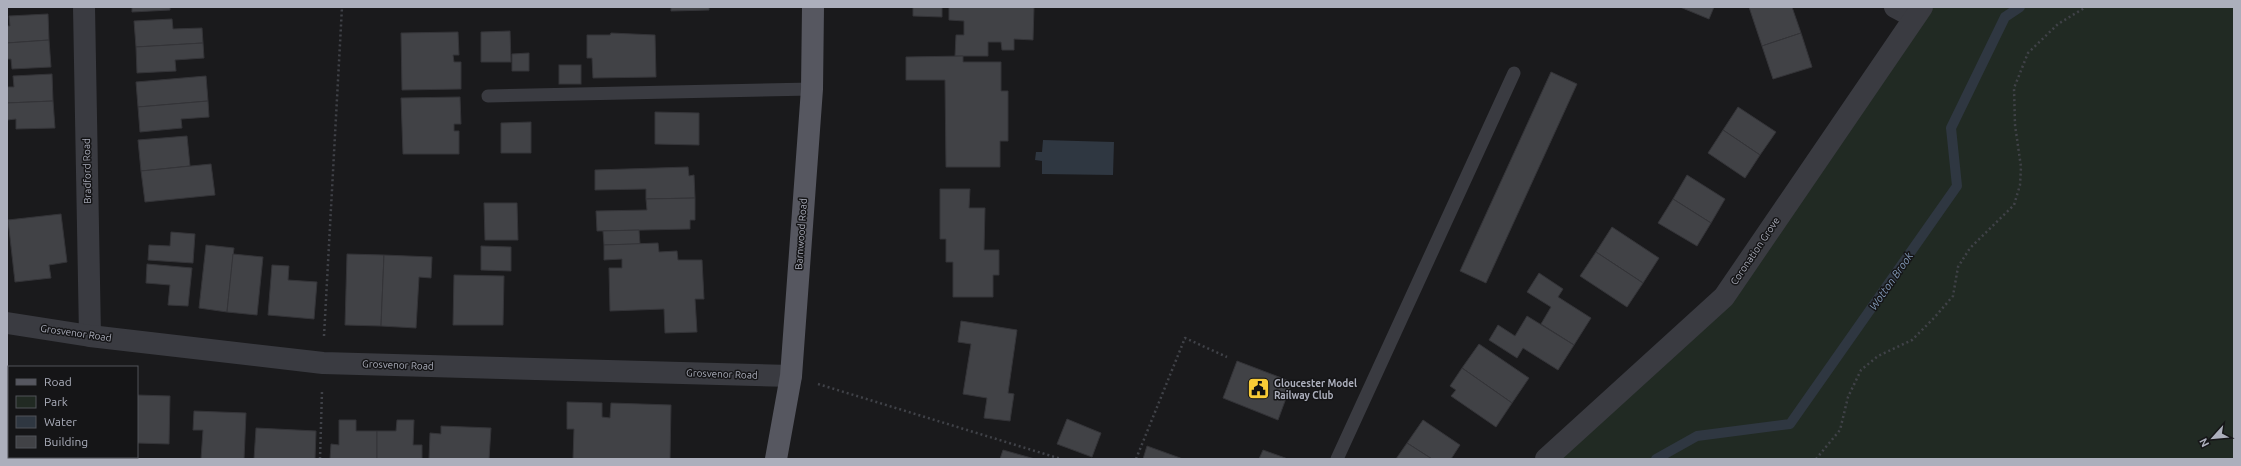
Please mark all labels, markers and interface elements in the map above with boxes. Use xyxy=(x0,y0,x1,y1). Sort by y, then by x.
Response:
street label: Bradford Road xyxy=(81,138,93,204)
street label: Barnwood Road xyxy=(793,198,809,270)
street label: Coronation Grove xyxy=(1728,215,1782,287)
water label: Wotton Brook xyxy=(1867,250,1915,312)
street label: Grosvenor Road xyxy=(40,323,112,343)
street label: Grosvenor Road xyxy=(362,358,434,372)
legend xyxy=(8,366,138,458)
street label: Grosvenor Road xyxy=(686,367,758,381)
text: Road xyxy=(44,375,72,388)
public building icon: Gloucester Model Railway Club xyxy=(1245,376,1271,402)
place label: Gloucester Model Railway Club xyxy=(1274,378,1357,401)
text: Park xyxy=(44,395,68,408)
text: Water xyxy=(44,415,77,428)
north arrow xyxy=(2193,418,2233,458)
text: Building xyxy=(44,435,88,448)
text: N xyxy=(2197,436,2211,449)

